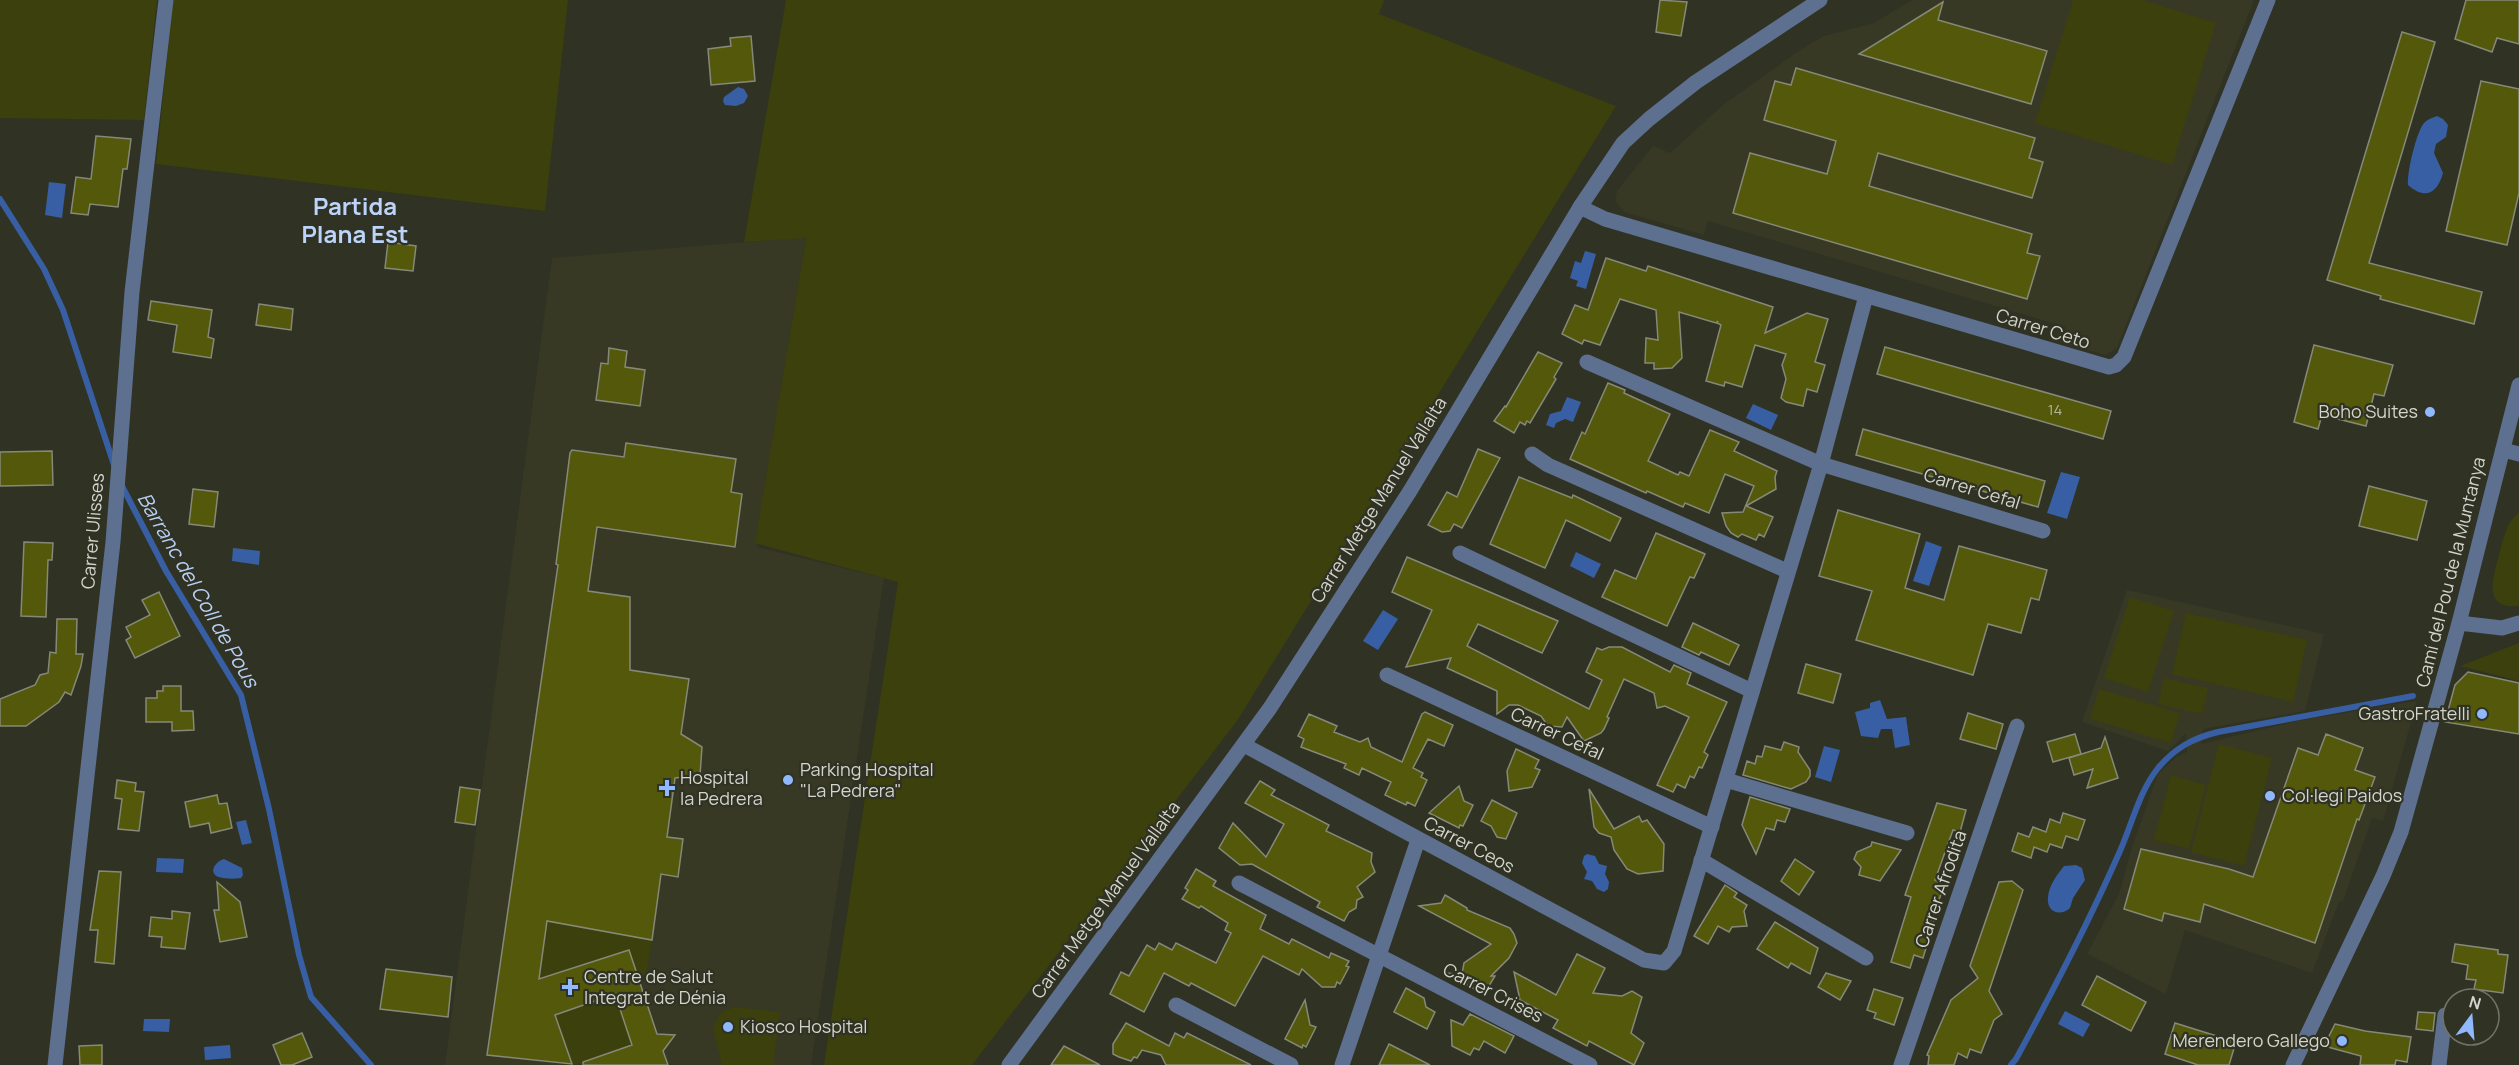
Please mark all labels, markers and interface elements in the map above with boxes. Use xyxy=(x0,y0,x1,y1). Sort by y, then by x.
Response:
district label: Partida Plana Est xyxy=(302,189,408,250)
street label: Carrer Ceto xyxy=(1993,302,2093,354)
street label: Carrer Metge Manuel Vallalta xyxy=(1305,392,1452,607)
house number: 14 xyxy=(2048,399,2062,420)
place label: Boho Suites xyxy=(2319,399,2418,423)
marker: Boho Suites xyxy=(2423,405,2437,419)
street label: Camí del Pou de la Muntanya xyxy=(2410,454,2490,689)
street label: Carrer Cefal xyxy=(1921,462,2024,514)
street label: Carrer Ulisses xyxy=(75,472,109,590)
water label: Barranc del Coll de Pous xyxy=(132,487,266,693)
street label: Carrer Cefal xyxy=(1507,701,1608,765)
place label: GastroFratelli xyxy=(2359,701,2470,725)
marker: GastroFratelli xyxy=(2475,707,2489,721)
place label: Parking Hospital "La Pedrera" xyxy=(800,757,934,802)
place label: Hospital la Pedrera xyxy=(680,765,763,810)
marker: Parking Hospital "La Pedrera" xyxy=(781,773,795,787)
marker: Hospital la Pedrera xyxy=(658,779,676,797)
place label: Col·legi Paidos xyxy=(2282,783,2402,807)
marker: Col·legi Paidos xyxy=(2263,789,2277,803)
street label: Carrer Metge Manuel Vallalta xyxy=(1025,796,1185,1003)
street label: Carrer Ceos xyxy=(1420,810,1519,878)
street label: Carrer Afrodita xyxy=(1909,827,1971,951)
street label: Carrer Crises xyxy=(1439,957,1548,1028)
place label: Centre de Salut Integrat de Dénia xyxy=(584,964,726,1009)
marker: Centre de Salut Integrat de Dénia xyxy=(561,978,579,996)
north arrow xyxy=(2441,987,2501,1047)
text: N xyxy=(2467,990,2484,1015)
place label: Kiosco Hospital xyxy=(740,1014,867,1038)
marker: Kiosco Hospital xyxy=(721,1020,735,1034)
place label: Merendero Gallego xyxy=(2172,1028,2330,1052)
marker: Merendero Gallego xyxy=(2335,1034,2349,1048)

